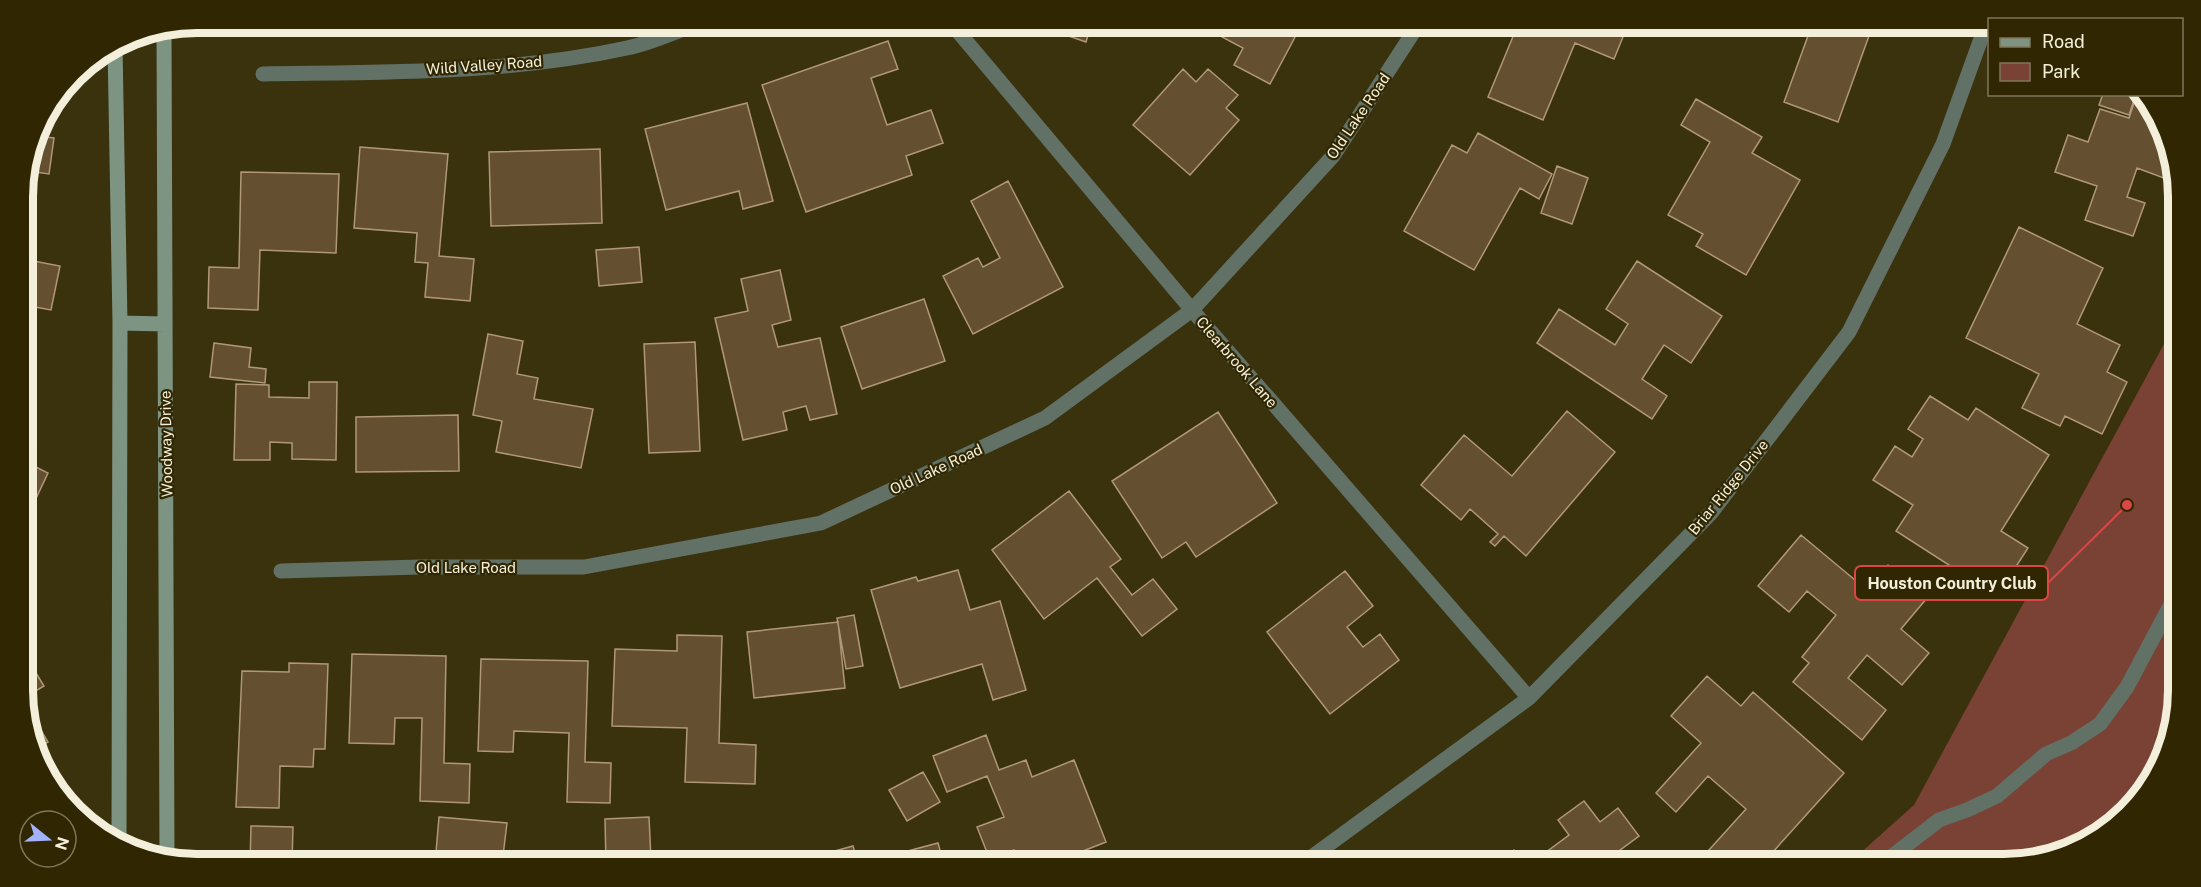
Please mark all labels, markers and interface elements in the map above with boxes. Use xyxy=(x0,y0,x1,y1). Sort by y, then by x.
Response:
legend xyxy=(1988,18,2183,96)
text: Road xyxy=(2042,31,2085,52)
street label: Wild Valley Road xyxy=(425,52,543,78)
text: Park xyxy=(2042,61,2080,82)
street label: Old Lake Road xyxy=(1323,70,1393,162)
street label: Clearbrook Lane xyxy=(1193,313,1281,411)
street label: Woodway Drive xyxy=(157,391,175,497)
street label: Briar Ridge Drive xyxy=(1685,436,1771,538)
street label: Old Lake Road xyxy=(887,440,985,498)
street label: Old Lake Road xyxy=(416,559,516,576)
callout: Houston Country Club xyxy=(1855,566,2048,600)
text: Houston Country Club xyxy=(1867,574,2037,593)
north arrow xyxy=(18,809,78,869)
text: N xyxy=(51,835,73,852)

